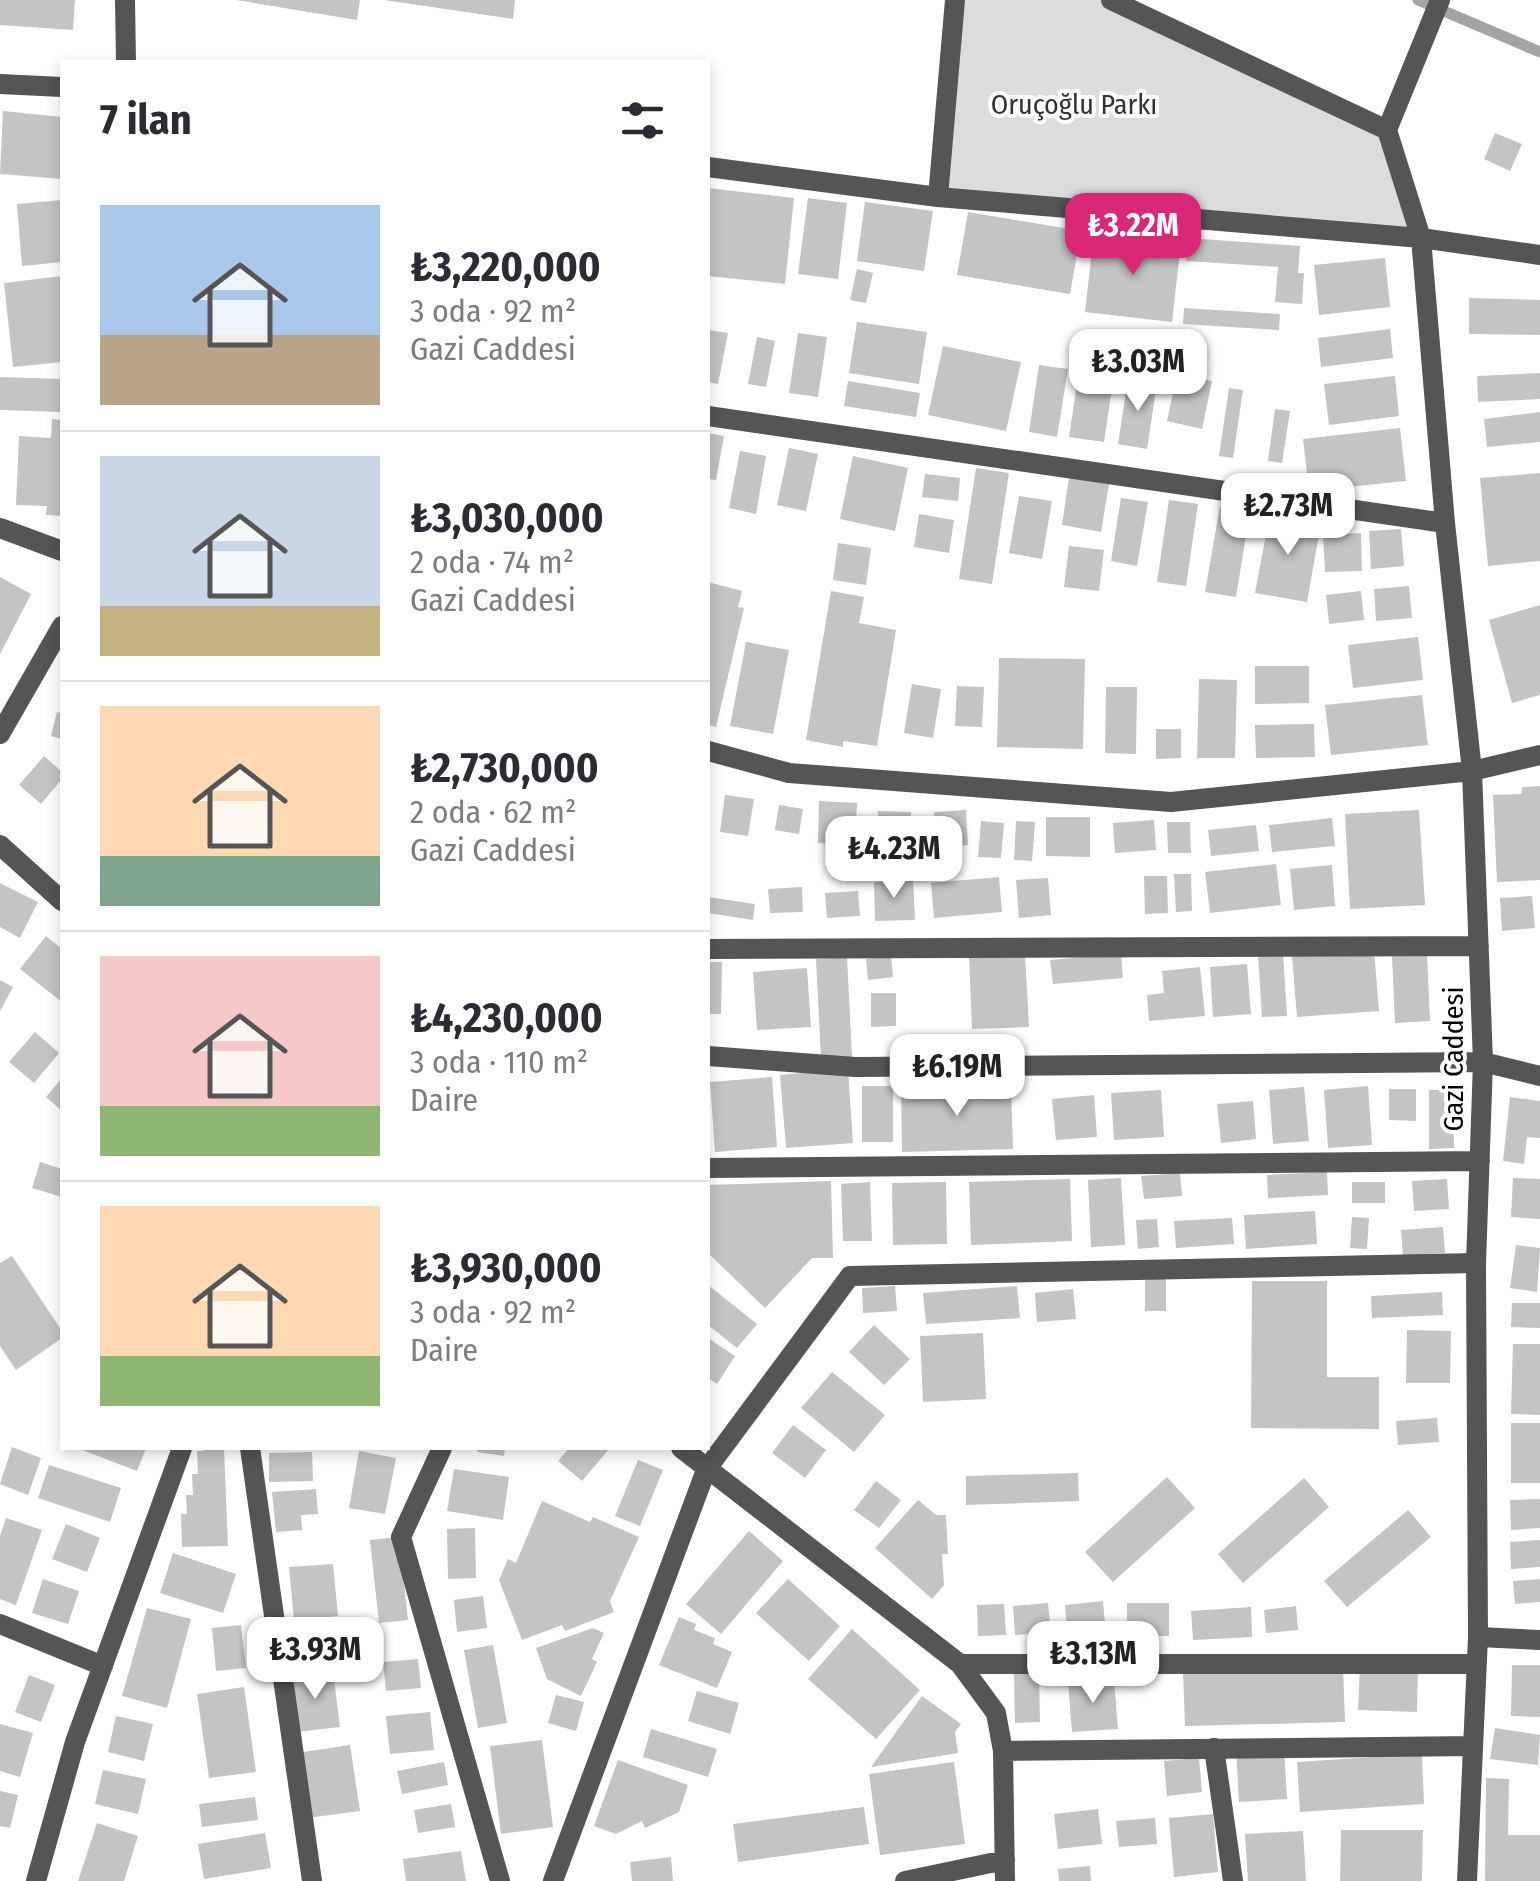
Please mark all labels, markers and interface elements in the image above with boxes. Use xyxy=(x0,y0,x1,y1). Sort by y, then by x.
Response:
park label: Oruçoğlu Parkı xyxy=(991,88,1157,121)
icon: filters xyxy=(615,93,670,148)
text: 7 ilan xyxy=(100,95,192,145)
pin: ₺3.22M xyxy=(1052,193,1214,278)
text: ₺3.22M xyxy=(1087,206,1179,244)
text: ₺3,220,000 xyxy=(410,242,601,292)
icon: home xyxy=(180,245,300,365)
text: 3 oda · 92 m² xyxy=(410,292,576,330)
pin: ₺3.03M xyxy=(1057,329,1219,414)
text: Gazi Caddesi xyxy=(410,330,576,368)
text: ₺3.03M xyxy=(1091,342,1185,380)
pin: ₺2.73M xyxy=(1207,473,1369,558)
text: ₺2.73M xyxy=(1243,486,1333,524)
text: ₺3,030,000 xyxy=(410,493,604,543)
icon: home xyxy=(180,496,300,616)
text: 2 oda · 74 m² xyxy=(410,543,574,581)
text: Gazi Caddesi xyxy=(410,581,576,619)
text: ₺2,730,000 xyxy=(410,743,599,793)
icon: home xyxy=(180,746,300,866)
text: 2 oda · 62 m² xyxy=(410,793,576,831)
pin: ₺4.23M xyxy=(813,816,975,901)
text: ₺4.23M xyxy=(847,829,941,867)
text: Gazi Caddesi xyxy=(410,831,576,869)
street label: Gazi Caddesi xyxy=(1437,987,1470,1132)
text: ₺4,230,000 xyxy=(410,993,603,1043)
icon: home xyxy=(180,996,300,1116)
pin: ₺6.19M xyxy=(876,1034,1038,1119)
text: 3 oda · 110 m² xyxy=(410,1043,588,1081)
text: ₺6.19M xyxy=(912,1047,1002,1085)
text: Daire xyxy=(410,1081,478,1119)
text: ₺3,930,000 xyxy=(410,1243,602,1293)
icon: home xyxy=(180,1246,300,1366)
text: 3 oda · 92 m² xyxy=(410,1293,576,1331)
text: Daire xyxy=(410,1331,478,1369)
pin: ₺3.93M xyxy=(234,1617,396,1702)
pin: ₺3.13M xyxy=(1012,1621,1174,1706)
text: ₺3.93M xyxy=(269,1630,361,1668)
text: ₺3.13M xyxy=(1049,1634,1137,1672)

